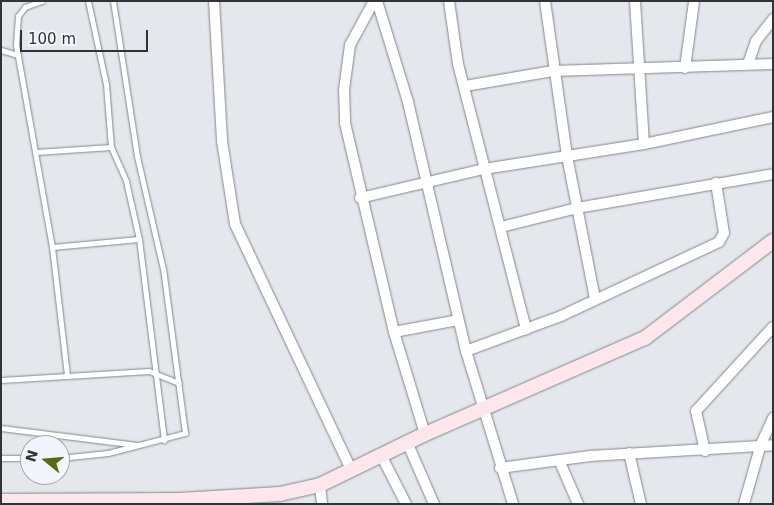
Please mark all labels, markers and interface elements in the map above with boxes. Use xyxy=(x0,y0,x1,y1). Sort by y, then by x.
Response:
scale bar xyxy=(22,20,150,52)
text: 100 m xyxy=(28,30,76,48)
north arrow xyxy=(20,435,70,485)
text: N xyxy=(22,448,41,464)

